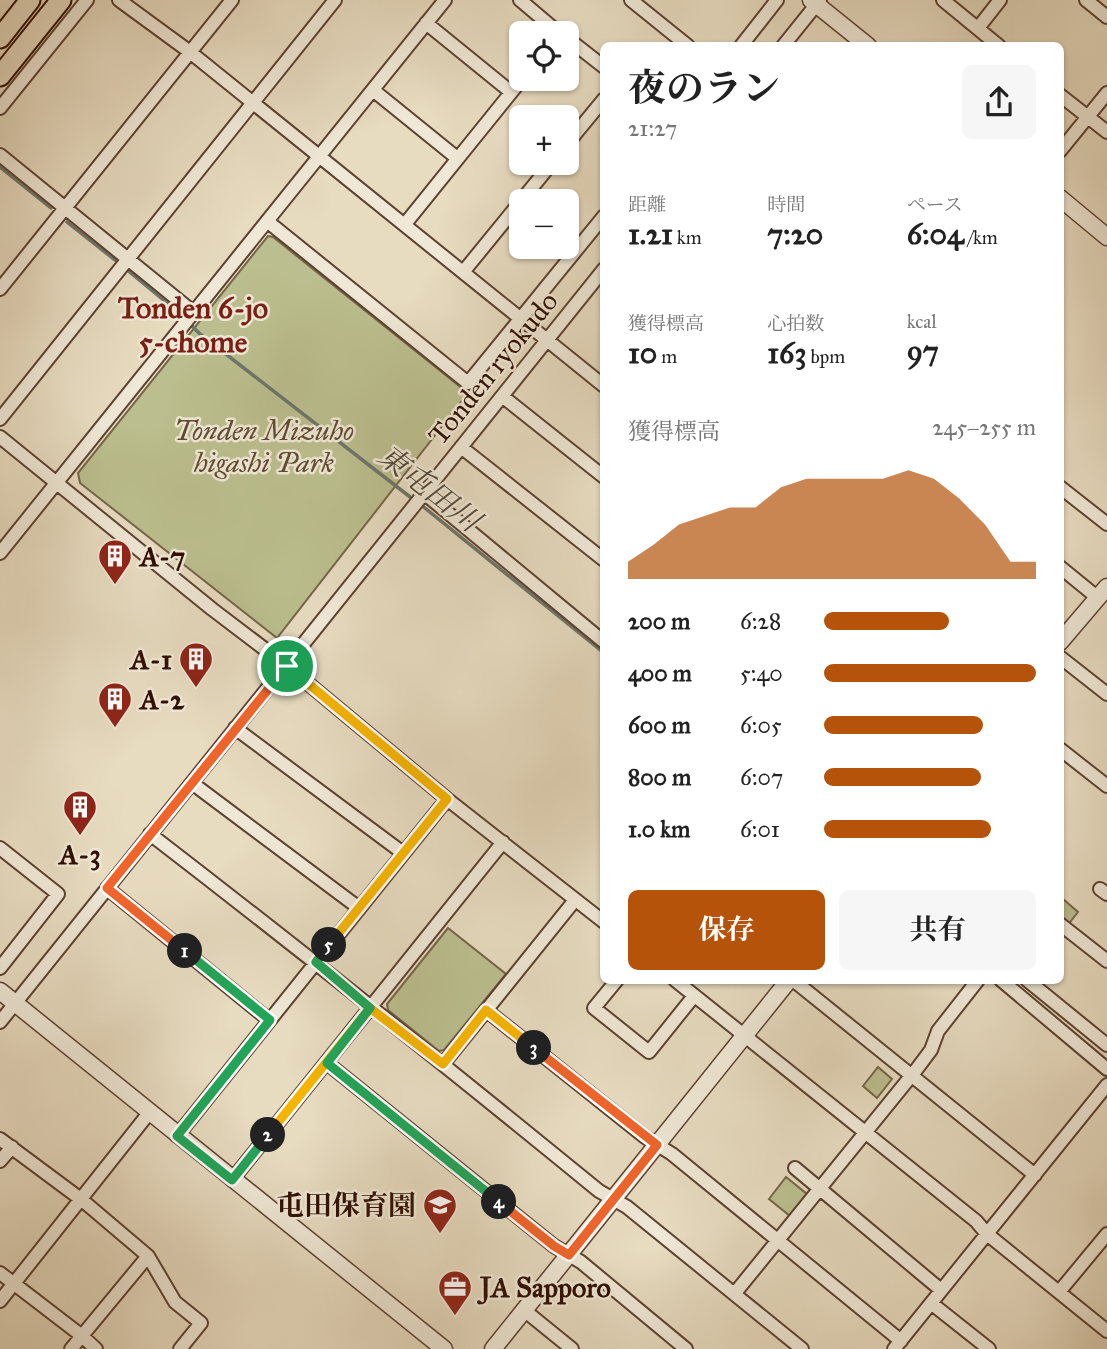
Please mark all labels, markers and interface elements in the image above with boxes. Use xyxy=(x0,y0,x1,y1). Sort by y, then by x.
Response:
map controls xyxy=(509,21,579,259)
button: locate xyxy=(509,21,579,91)
text: 夜のラン xyxy=(628,65,780,111)
button: share xyxy=(962,65,1036,139)
button: + xyxy=(509,105,579,175)
text: 21:27 xyxy=(628,114,677,142)
button: − xyxy=(509,189,579,259)
text: 距離 xyxy=(628,193,666,216)
text: 時間 xyxy=(767,193,805,216)
text: ペース xyxy=(907,193,963,216)
text: 1.21 xyxy=(628,216,673,252)
text: 7:20 xyxy=(767,216,823,252)
text: 6:04 xyxy=(907,216,964,252)
text: km xyxy=(673,226,702,249)
text: /km xyxy=(964,226,998,249)
street label: Tonden ryokudo xyxy=(421,284,565,452)
district label: Tonden 6-jo 5-chome xyxy=(118,290,268,360)
text: kcal xyxy=(907,310,937,333)
text: 獲得標高 xyxy=(628,312,704,335)
text: 心拍数 xyxy=(767,312,824,335)
text: 97 xyxy=(907,333,939,369)
text: 10 xyxy=(628,335,657,371)
text: 163 xyxy=(767,335,806,371)
text: m xyxy=(657,345,677,368)
text: bpm xyxy=(806,345,845,368)
park label: Tonden Mizuho higashi Park xyxy=(174,413,354,480)
text: 245–255 m xyxy=(932,413,1036,441)
text: 獲得標高 xyxy=(628,417,720,445)
water label: 東屯田川 xyxy=(371,437,490,541)
building icon: A-7 xyxy=(96,537,134,586)
place label: A-7 xyxy=(138,539,185,574)
text: 200 m xyxy=(628,607,690,635)
text: 6:28 xyxy=(740,607,781,635)
pin xyxy=(257,636,317,696)
building icon: A-1 xyxy=(177,640,215,689)
place label: A-1 xyxy=(129,642,172,677)
icon: arrive xyxy=(268,647,306,685)
text: 400 m xyxy=(628,659,692,687)
text: 5:40 xyxy=(740,659,783,687)
building icon: A-2 xyxy=(96,680,134,729)
place label: A-2 xyxy=(138,682,185,717)
text: 600 m xyxy=(628,711,691,739)
text: 6:05 xyxy=(740,711,782,739)
text: 800 m xyxy=(628,763,691,791)
text: 6:07 xyxy=(740,763,783,791)
building icon: A-3 xyxy=(61,788,99,837)
text: 1.0 km xyxy=(628,815,690,843)
text: 6:01 xyxy=(740,815,780,843)
place label: A-3 xyxy=(57,837,101,872)
button: 保存 xyxy=(628,890,825,970)
button: 共有 xyxy=(839,890,1036,970)
pin: 5 xyxy=(312,928,346,962)
text: 5 xyxy=(324,933,333,956)
pin: 1 xyxy=(168,934,202,968)
text: 1 xyxy=(181,939,188,962)
pin: 3 xyxy=(516,1030,552,1066)
text: 3 xyxy=(530,1036,537,1059)
pin: 2 xyxy=(250,1118,286,1152)
text: 2 xyxy=(263,1123,272,1146)
pin: 4 xyxy=(482,1184,516,1220)
school or university icon: 屯田保育園 xyxy=(421,1186,459,1235)
place label: 屯田保育園 xyxy=(276,1188,416,1223)
text: 4 xyxy=(493,1190,504,1213)
office icon: JA Sapporo xyxy=(436,1268,474,1317)
place label: JA Sapporo xyxy=(476,1270,611,1305)

